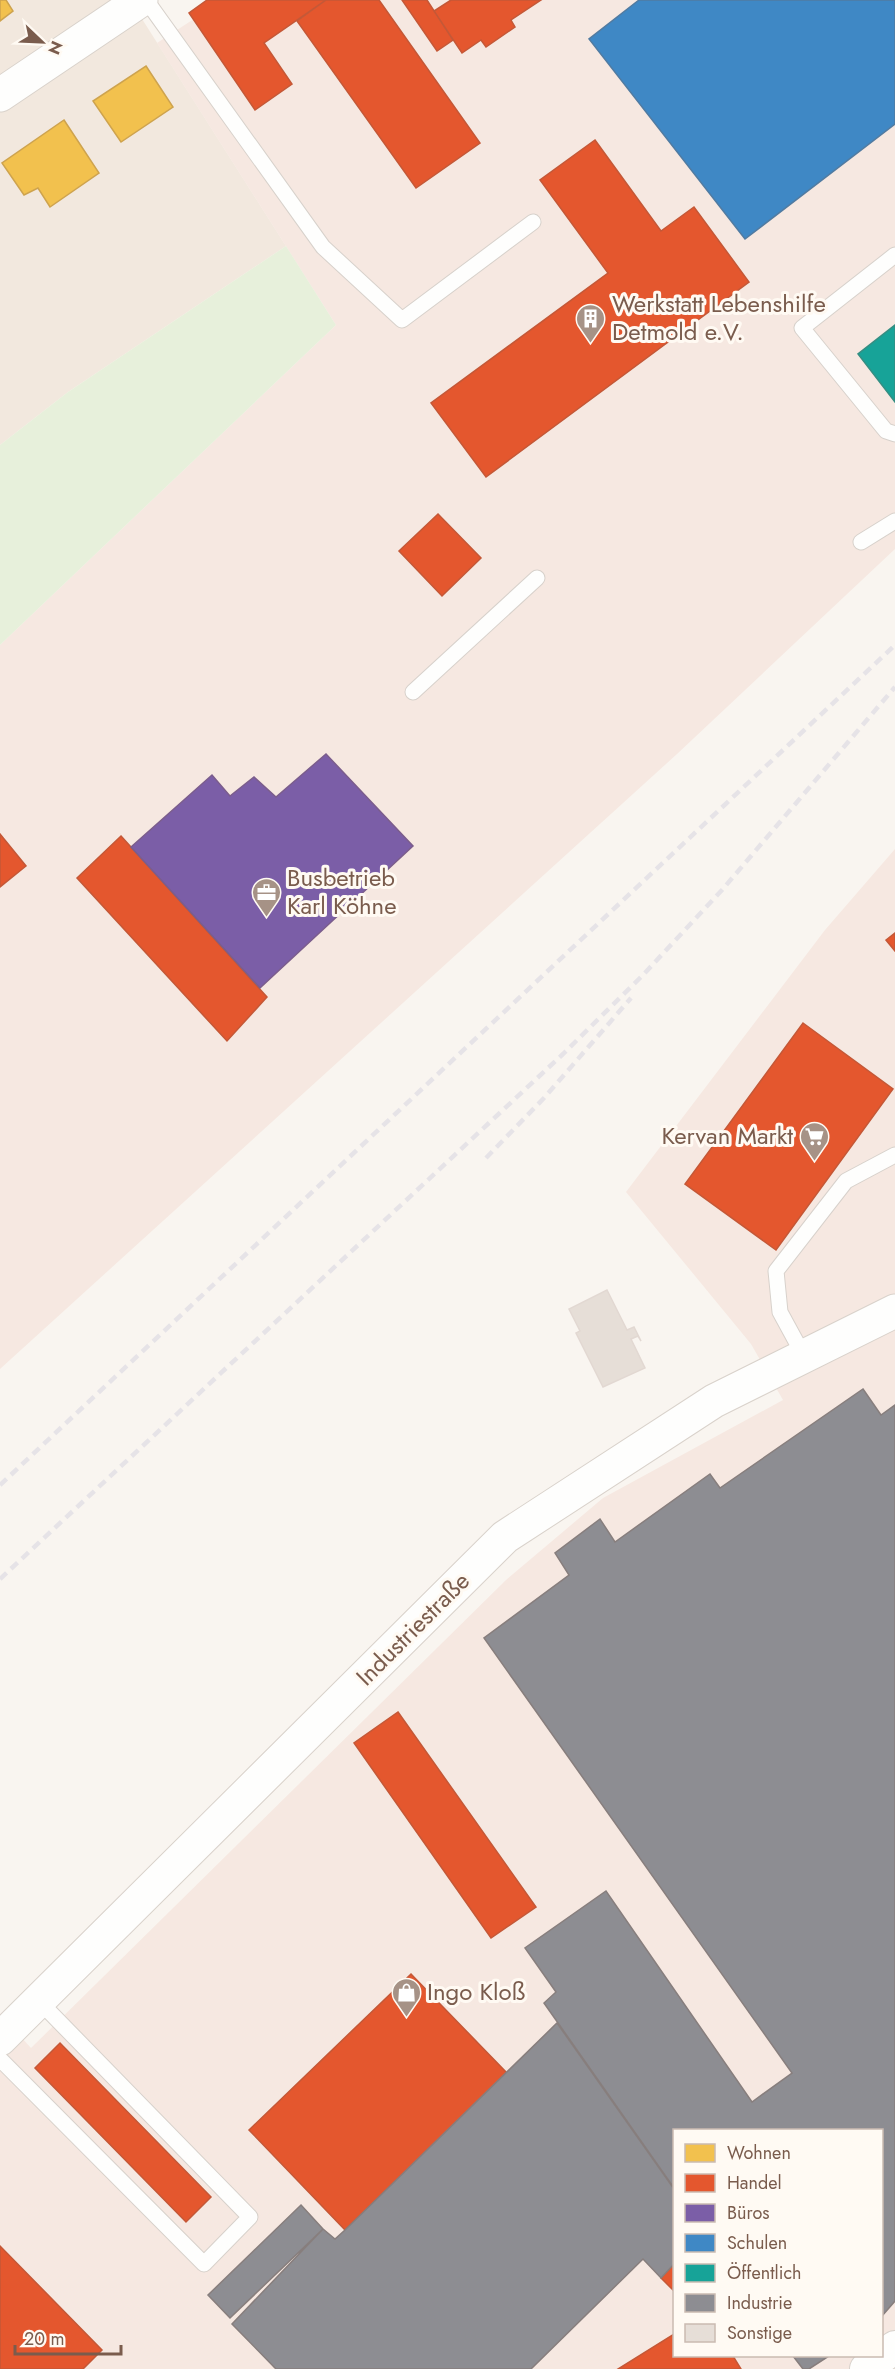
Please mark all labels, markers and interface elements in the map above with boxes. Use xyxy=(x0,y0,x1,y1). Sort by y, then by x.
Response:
north arrow xyxy=(12,12,72,72)
text: N xyxy=(42,37,68,58)
place label: Werkstatt Lebenshilfe Detmold e.V. xyxy=(612,286,826,349)
building icon: Werkstatt Lebenshilfe Detmold e.V. xyxy=(575,302,607,344)
place label: Busbetrieb Karl Köhne xyxy=(287,860,397,923)
office icon: Busbetrieb Karl Köhne xyxy=(250,876,282,918)
place label: Kervan Markt xyxy=(661,1118,793,1153)
supermarket icon: Kervan Markt xyxy=(798,1120,830,1162)
street label: Industriestraße xyxy=(348,1564,477,1693)
place label: Ingo Kloß xyxy=(427,1974,525,2009)
shop icon: Ingo Kloß xyxy=(390,1976,422,2018)
legend xyxy=(673,2129,883,2357)
text: Wohnen xyxy=(727,2140,791,2166)
text: Handel xyxy=(727,2170,782,2196)
text: Büros xyxy=(727,2200,769,2226)
text: Schulen xyxy=(727,2230,787,2256)
text: Öffentlich xyxy=(727,2260,801,2286)
text: Industrie xyxy=(727,2290,792,2316)
scale bar xyxy=(15,2318,122,2356)
text: Sonstige xyxy=(727,2320,792,2346)
text: 20 m xyxy=(24,2326,64,2352)

